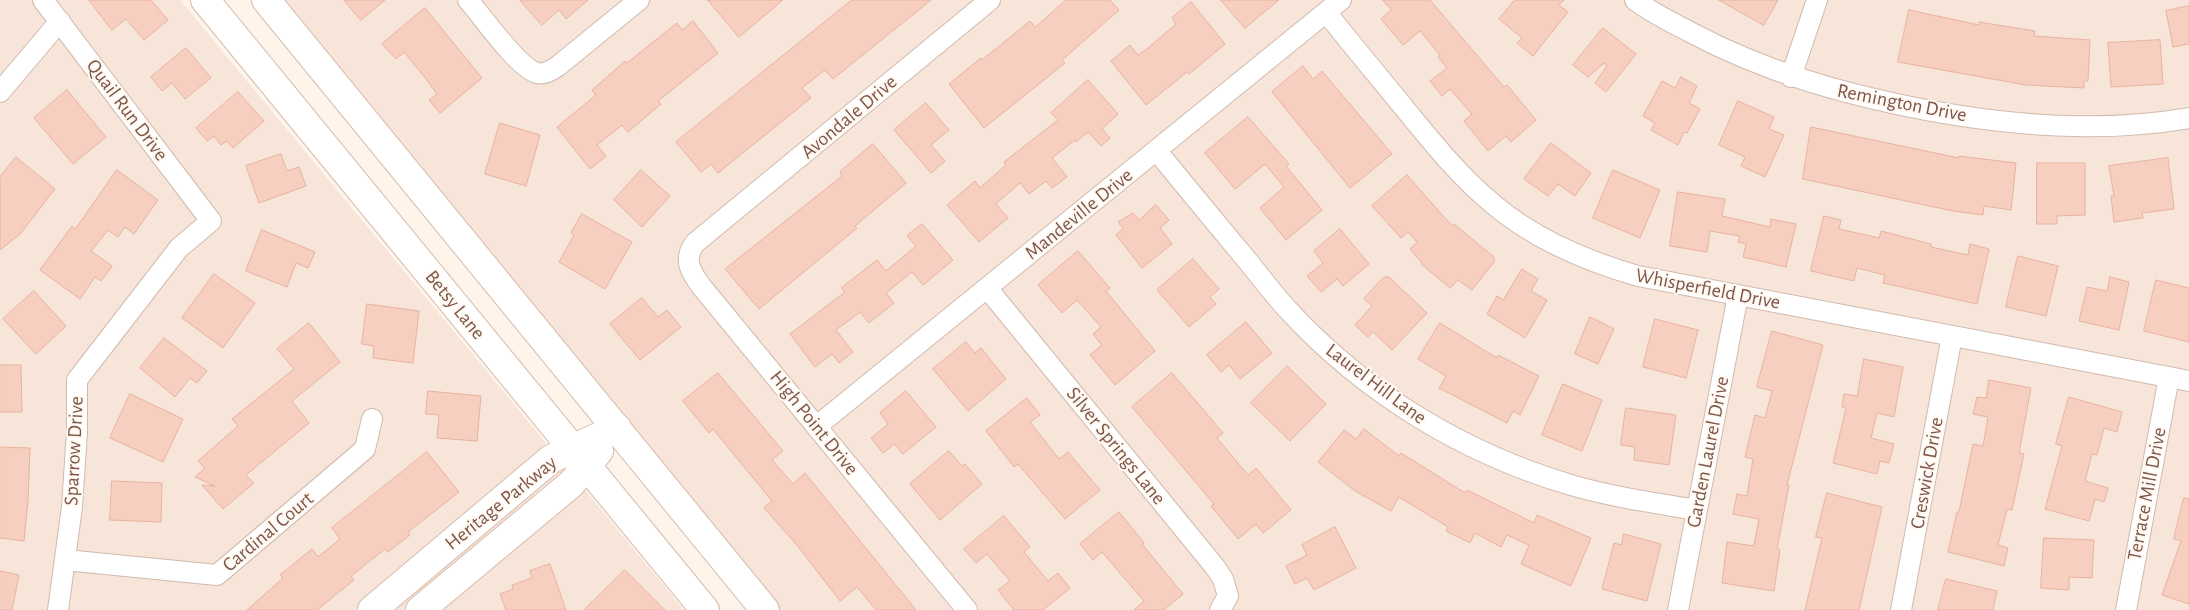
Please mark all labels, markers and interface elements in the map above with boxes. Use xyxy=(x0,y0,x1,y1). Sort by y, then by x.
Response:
street label: Quail Run Drive xyxy=(81,54,173,166)
street label: Avondale Drive xyxy=(796,70,902,164)
street label: Remington Drive xyxy=(1835,79,1969,127)
street label: Mandeville Drive xyxy=(1020,163,1138,265)
street label: Whisperfield Drive xyxy=(1634,263,1782,315)
street label: Betsy Lane xyxy=(420,265,490,345)
street label: Laurel Hill Lane xyxy=(1321,338,1431,430)
street label: High Point Drive xyxy=(764,366,864,480)
street label: Garden Laurel Drive xyxy=(1682,374,1734,530)
street label: Silver Springs Lane xyxy=(1061,382,1171,510)
street label: Sparrow Drive xyxy=(59,396,89,506)
street label: Creswick Drive xyxy=(1905,415,1949,531)
street label: Terrace Mill Drive xyxy=(2122,425,2172,563)
street label: Heritage Parkway xyxy=(440,451,562,555)
street label: Cardinal Court xyxy=(218,487,318,577)

